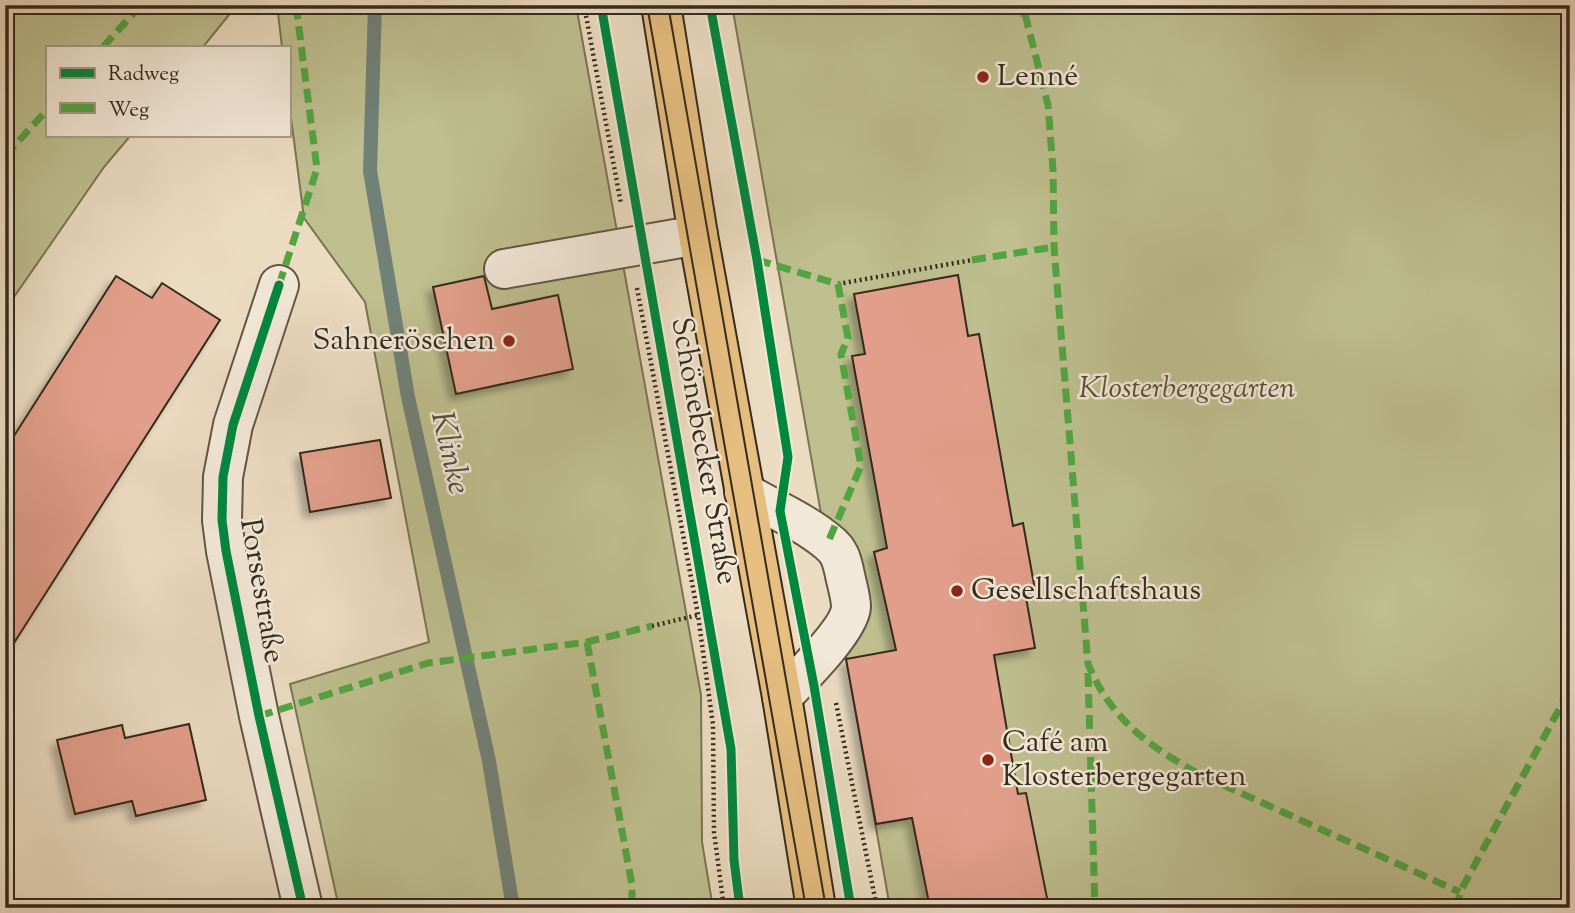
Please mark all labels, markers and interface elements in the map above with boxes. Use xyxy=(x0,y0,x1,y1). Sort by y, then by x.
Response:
legend xyxy=(46,46,290,136)
place label: Lenné xyxy=(997,56,1078,99)
text: Radweg xyxy=(108,60,179,90)
marker: Lenné xyxy=(975,69,991,85)
text: Weg xyxy=(108,96,149,126)
street label: Schönebecker Straße xyxy=(658,314,748,588)
place label: Sahneröschen xyxy=(312,320,495,363)
marker: Sahneröschen xyxy=(501,333,517,349)
park label: Klosterbergegarten xyxy=(1079,368,1295,411)
water label: Klinke xyxy=(417,407,481,499)
street label: Porsestraße xyxy=(227,515,295,667)
place label: Gesellschaftshaus xyxy=(971,570,1201,613)
marker: Gesellschaftshaus xyxy=(949,583,965,599)
place label: Café am Klosterbergegarten xyxy=(1002,722,1247,799)
marker: Café am Klosterbergegarten xyxy=(980,752,996,768)

